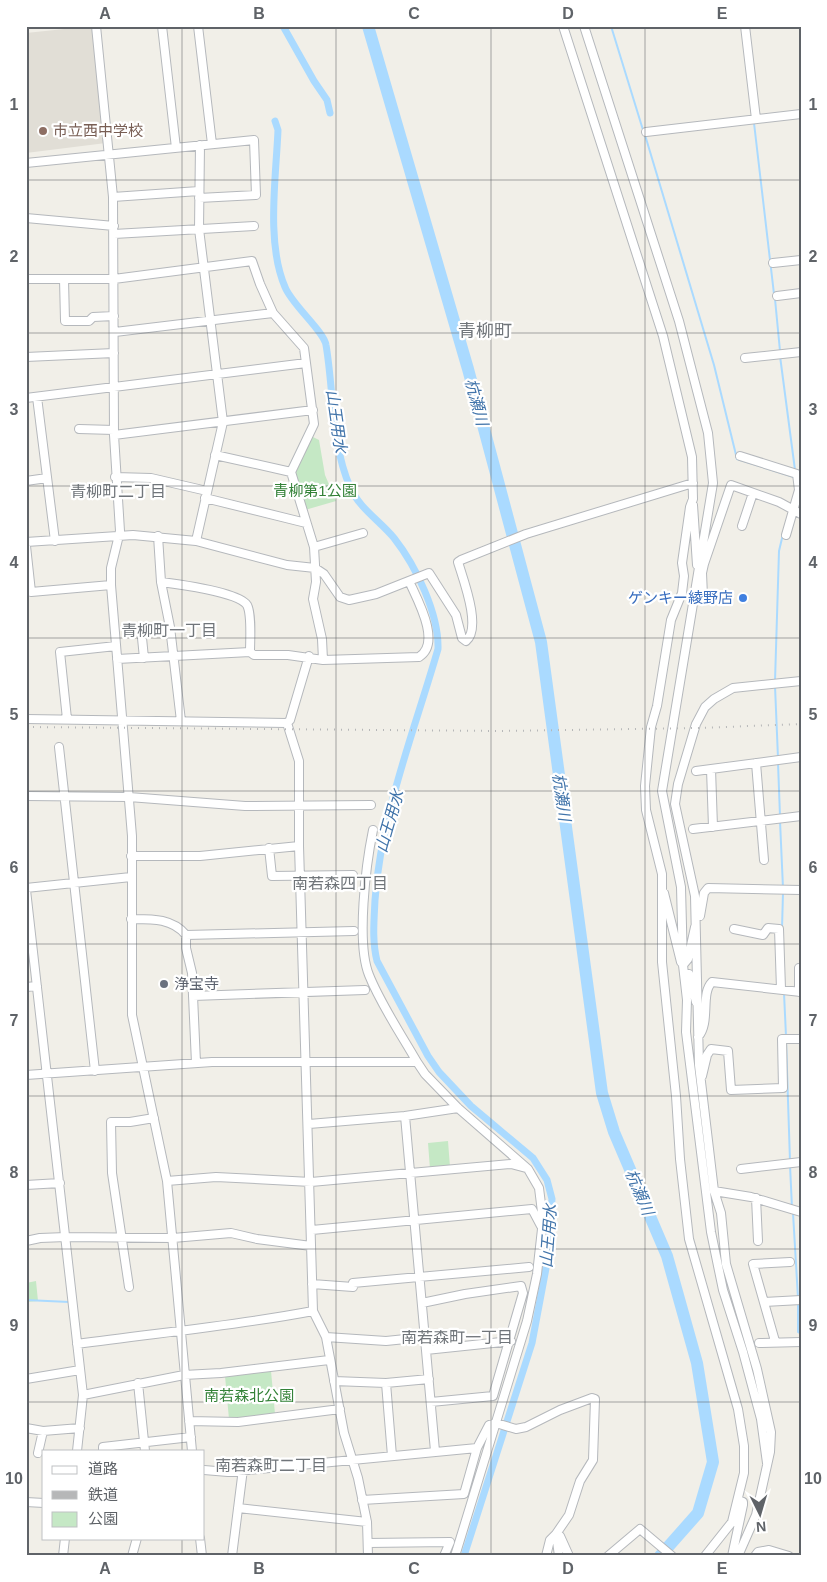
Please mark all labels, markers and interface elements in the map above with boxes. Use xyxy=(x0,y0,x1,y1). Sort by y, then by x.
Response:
text: A xyxy=(99,5,111,22)
text: B xyxy=(253,5,265,22)
text: C xyxy=(408,5,420,22)
text: D xyxy=(562,5,574,22)
text: E xyxy=(717,5,728,22)
text: 1 xyxy=(10,96,19,113)
text: 1 xyxy=(809,96,818,113)
place label: 市立西中学校 xyxy=(53,122,143,139)
marker: 市立西中学校 xyxy=(37,125,49,137)
text: 2 xyxy=(10,248,19,265)
text: 2 xyxy=(809,248,818,265)
district label: 青柳町 xyxy=(458,321,512,341)
water label: 杭瀬川 xyxy=(462,377,491,429)
water label: 山王用水 xyxy=(324,388,350,456)
text: 3 xyxy=(10,401,19,418)
text: 3 xyxy=(809,401,818,418)
park label: 青柳第1公園 xyxy=(273,482,357,499)
district label: 青柳町二丁目 xyxy=(70,483,166,500)
text: 4 xyxy=(10,554,19,571)
text: 4 xyxy=(809,554,818,571)
place label: ゲンキー綾野店 xyxy=(628,589,733,606)
marker: ゲンキー綾野店 xyxy=(737,592,749,604)
district label: 青柳町一丁目 xyxy=(121,622,217,639)
text: 5 xyxy=(10,706,19,723)
text: 5 xyxy=(809,706,818,723)
water label: 杭瀬川 xyxy=(550,772,574,824)
water label: 山王用水 xyxy=(372,786,407,854)
text: 6 xyxy=(10,859,19,876)
text: 6 xyxy=(809,859,818,876)
district label: 南若森四丁目 xyxy=(292,875,388,892)
place label: 浄宝寺 xyxy=(174,975,219,992)
marker: 浄宝寺 xyxy=(158,978,170,990)
text: 7 xyxy=(10,1012,19,1029)
text: 7 xyxy=(809,1012,818,1029)
text: 8 xyxy=(10,1164,19,1181)
text: 8 xyxy=(809,1164,818,1181)
water label: 杭瀬川 xyxy=(622,1167,658,1219)
water label: 山王用水 xyxy=(538,1202,559,1269)
text: 9 xyxy=(10,1317,19,1334)
text: 9 xyxy=(809,1317,818,1334)
district label: 南若森町一丁目 xyxy=(401,1329,513,1346)
park label: 南若森北公園 xyxy=(204,1387,294,1404)
legend xyxy=(42,1450,205,1540)
district label: 南若森町二丁目 xyxy=(215,1457,327,1474)
text: 道路 xyxy=(88,1460,118,1477)
text: 10 xyxy=(5,1470,23,1487)
text: 10 xyxy=(804,1470,822,1487)
text: 鉄道 xyxy=(88,1486,118,1503)
north arrow xyxy=(734,1490,784,1540)
text: 公園 xyxy=(88,1510,118,1527)
text: N xyxy=(755,1519,767,1535)
text: A xyxy=(99,1560,111,1577)
text: B xyxy=(253,1560,265,1577)
text: C xyxy=(408,1560,420,1577)
text: D xyxy=(562,1560,574,1577)
text: E xyxy=(717,1560,728,1577)

